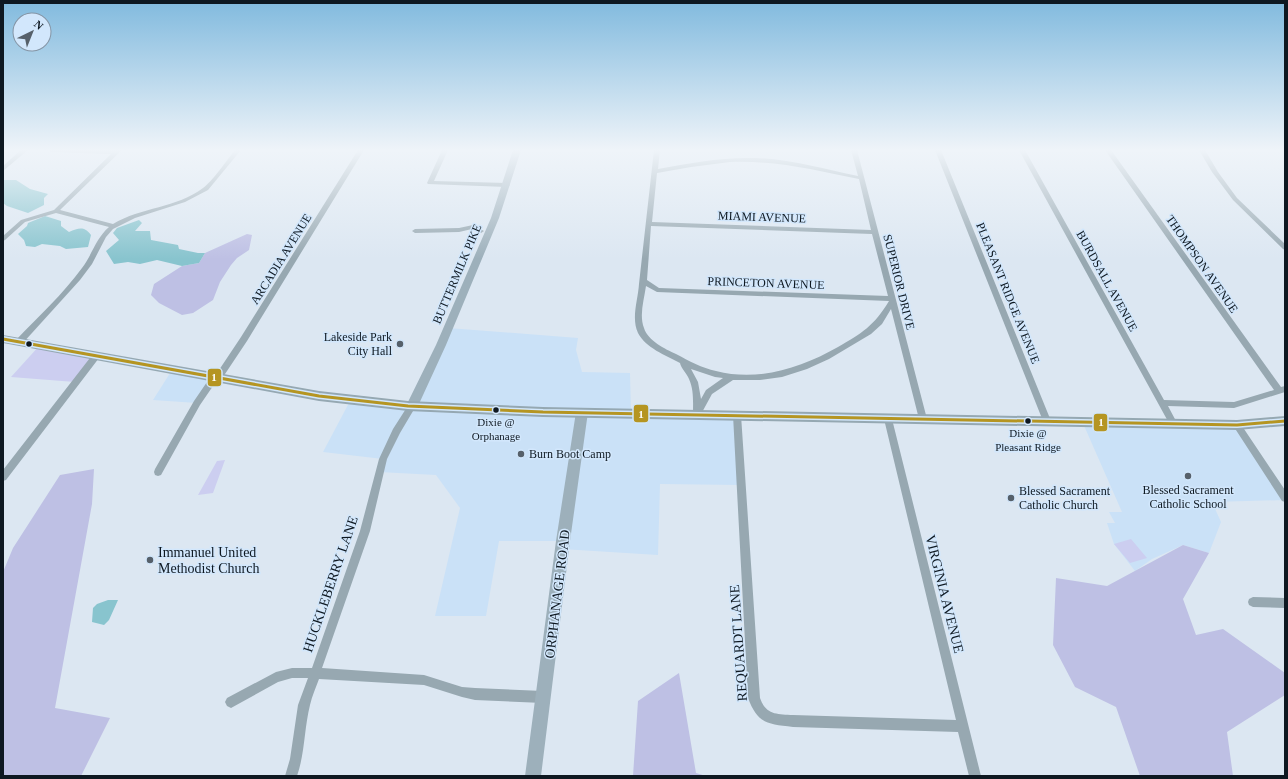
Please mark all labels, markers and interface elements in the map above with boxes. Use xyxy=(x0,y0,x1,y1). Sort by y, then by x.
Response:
north arrow xyxy=(12,12,52,52)
text: N xyxy=(32,18,46,32)
street label: MIAMI AVENUE xyxy=(718,208,806,226)
street label: ARCADIA AVENUE xyxy=(247,211,315,307)
street label: THOMPSON AVENUE xyxy=(1163,212,1241,316)
street label: PLEASANT RIDGE AVENUE xyxy=(973,220,1043,366)
street label: BUTTERMILK PIKE xyxy=(430,222,484,326)
street label: BURDSALL AVENUE xyxy=(1073,228,1141,334)
street label: SUPERIOR DRIVE xyxy=(880,233,918,331)
street label: PRINCETON AVENUE xyxy=(707,274,825,292)
place label: Lakeside Park City Hall xyxy=(324,330,393,358)
unlabelled marker xyxy=(24,339,34,349)
marker: Lakeside Park City Hall xyxy=(395,339,405,349)
line badge: 1 xyxy=(207,368,222,387)
text: 1 xyxy=(211,371,217,383)
line badge: 1 xyxy=(633,404,649,423)
marker: Dixie @ Orphanage xyxy=(491,405,501,415)
text: 1 xyxy=(638,408,644,420)
line badge: 1 xyxy=(1093,413,1108,432)
place label: Dixie @ Orphanage xyxy=(472,416,520,442)
marker: Dixie @ Pleasant Ridge xyxy=(1023,416,1033,426)
text: 1 xyxy=(1098,416,1104,428)
place label: Dixie @ Pleasant Ridge xyxy=(995,427,1061,453)
place label: Burn Boot Camp xyxy=(529,447,611,461)
marker: Burn Boot Camp xyxy=(516,449,526,459)
marker: Blessed Sacrament Catholic School xyxy=(1183,471,1193,481)
place label: Blessed Sacrament Catholic School xyxy=(1143,483,1234,511)
place label: Blessed Sacrament Catholic Church xyxy=(1019,484,1111,512)
marker: Blessed Sacrament Catholic Church xyxy=(1006,493,1016,503)
street label: HUCKLEBERRY LANE xyxy=(300,514,361,654)
street label: ORPHANAGE ROAD xyxy=(542,529,573,659)
street label: VIRGINIA AVENUE xyxy=(923,533,966,655)
place label: Immanuel United Methodist Church xyxy=(158,545,260,576)
marker: Immanuel United Methodist Church xyxy=(145,555,155,565)
street label: REQUARDT LANE xyxy=(727,584,750,702)

